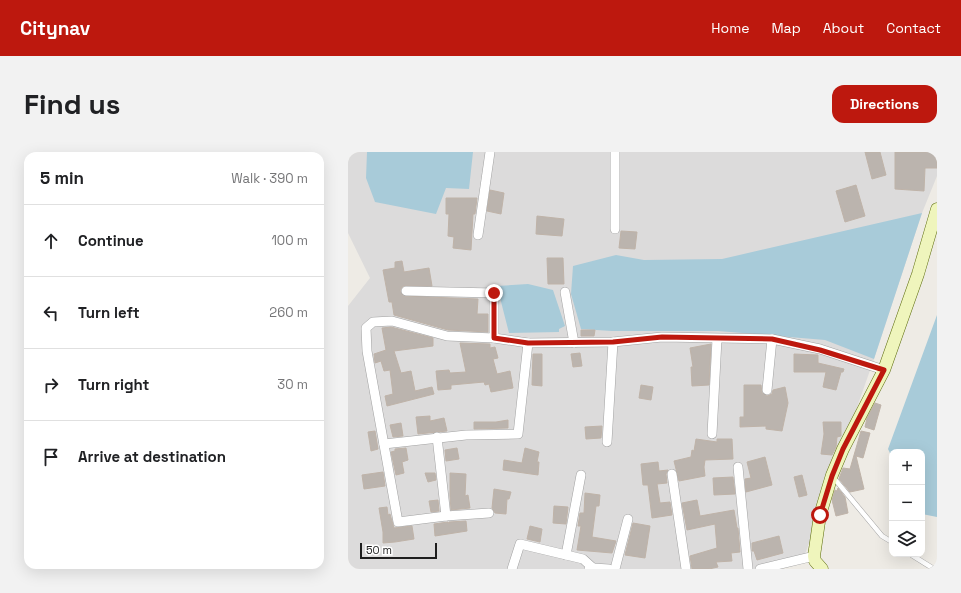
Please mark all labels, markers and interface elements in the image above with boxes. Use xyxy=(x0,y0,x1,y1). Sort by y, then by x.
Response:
text: Citynav xyxy=(20,16,90,41)
text: Home xyxy=(711,19,749,37)
text: Map xyxy=(771,19,801,37)
text: About xyxy=(823,19,864,37)
text: Contact xyxy=(886,19,941,37)
button: Directions xyxy=(832,85,937,123)
text: Find us xyxy=(24,86,121,122)
text: 5 min xyxy=(40,167,84,189)
text: Walk · 390 m xyxy=(231,170,308,187)
icon: ahead xyxy=(40,230,62,252)
text: Continue xyxy=(78,231,144,250)
text: 100 m xyxy=(271,232,308,249)
route end xyxy=(485,284,503,302)
icon: left xyxy=(40,302,62,324)
text: Turn left xyxy=(78,303,140,322)
text: 260 m xyxy=(269,304,308,321)
icon: right xyxy=(40,374,62,396)
text: Turn right xyxy=(78,375,149,394)
text: 30 m xyxy=(277,376,308,393)
icon: arrive xyxy=(40,446,62,468)
text: Arrive at destination xyxy=(78,447,226,466)
map controls xyxy=(889,449,925,557)
button: + xyxy=(889,449,925,485)
button: − xyxy=(889,485,925,521)
route start xyxy=(811,506,829,524)
button: layers xyxy=(889,521,925,557)
scale bar xyxy=(360,541,437,560)
text: 50 m xyxy=(366,543,392,557)

